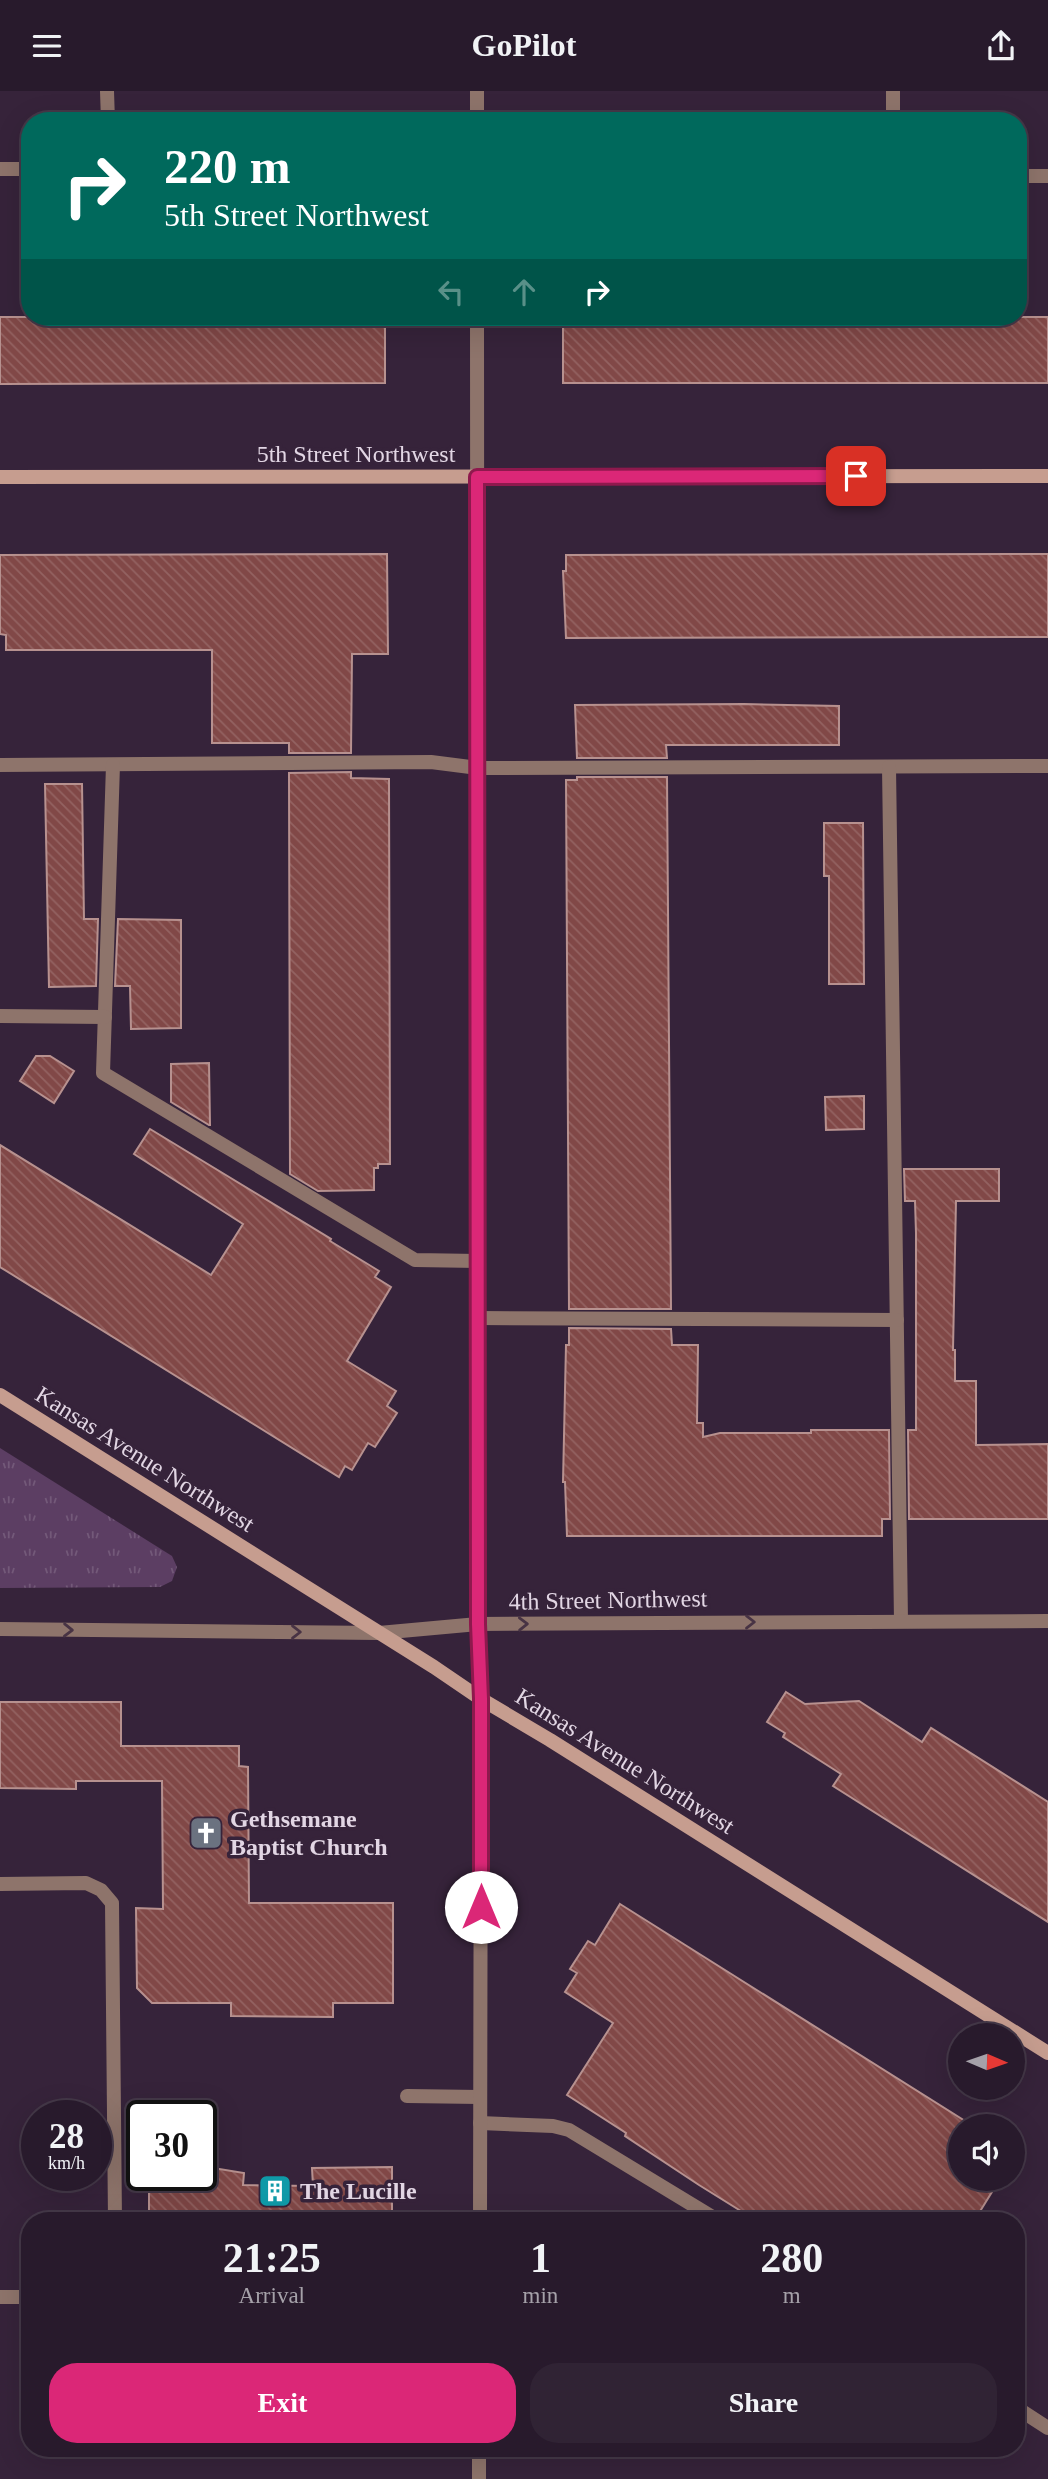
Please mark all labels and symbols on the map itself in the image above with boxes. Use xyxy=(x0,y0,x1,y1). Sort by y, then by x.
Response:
street label: 5th Street Northwest xyxy=(257,441,456,467)
pin xyxy=(826,446,886,506)
street label: Kansas Avenue Northwest xyxy=(31,1381,259,1537)
street label: 4th Street Northwest xyxy=(508,1585,708,1615)
one-way arrow xyxy=(745,1614,756,1629)
one-way arrow xyxy=(518,1616,529,1631)
one-way arrow xyxy=(63,1622,74,1638)
one-way arrow xyxy=(291,1624,301,1640)
street label: Kansas Avenue Northwest xyxy=(511,1683,739,1839)
place label: Gethsemane Baptist Church xyxy=(230,1806,388,1860)
church icon: Gethsemane Baptist Church xyxy=(187,1814,225,1852)
position arrow xyxy=(444,1870,518,1944)
north arrow xyxy=(948,2023,1026,2100)
speed limit sign: 30 xyxy=(126,2100,217,2191)
building icon: The Lucille xyxy=(256,2172,294,2210)
place label: The Lucille xyxy=(300,2178,417,2204)

